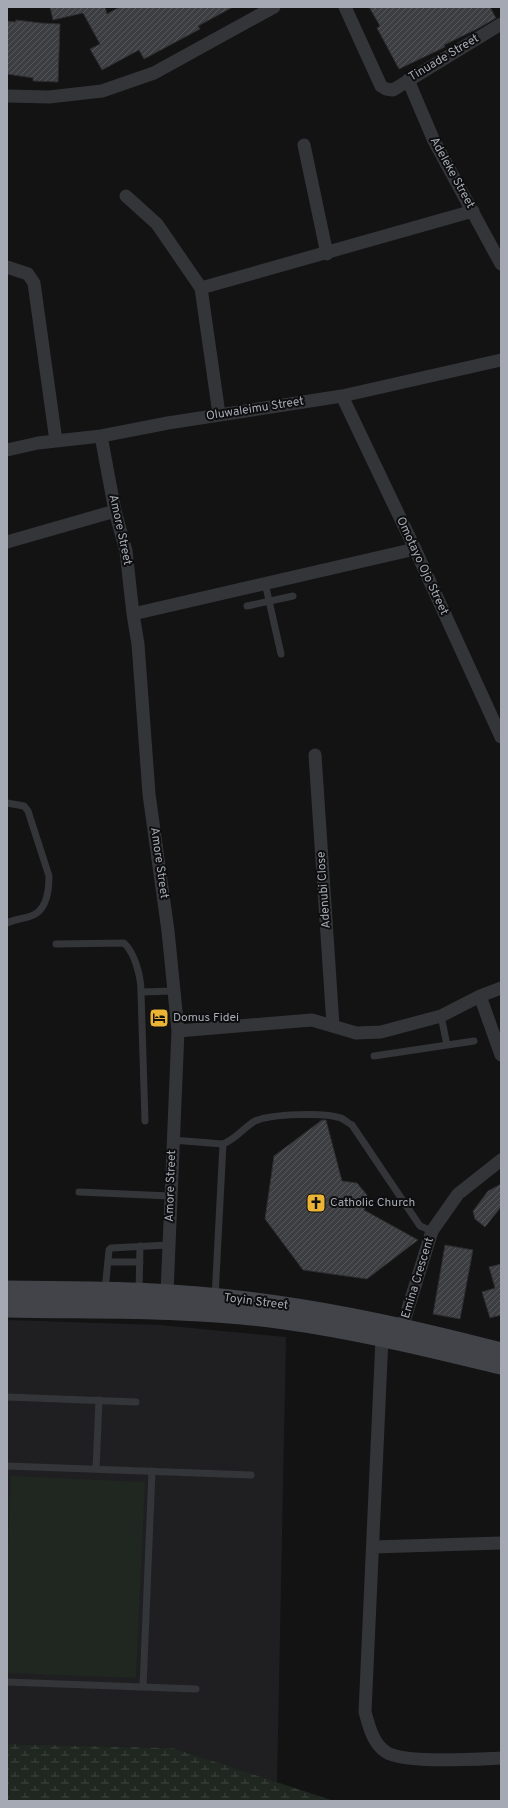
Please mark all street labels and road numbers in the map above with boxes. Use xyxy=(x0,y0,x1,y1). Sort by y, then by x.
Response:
street label: Tinuade Street xyxy=(406,31,482,85)
street label: Adeleke Street xyxy=(426,135,478,211)
street label: Oluwaleimu Street xyxy=(205,393,305,425)
street label: Amore Street xyxy=(105,493,135,567)
street label: Omotayo Ojo Street xyxy=(392,514,452,618)
street label: Amore Street xyxy=(146,826,172,900)
street label: Adenubi Close xyxy=(313,851,335,929)
street label: Amore Street xyxy=(162,1150,180,1222)
street label: Emina Crescent xyxy=(398,1235,438,1321)
street label: Toyin Street xyxy=(223,1290,289,1314)

